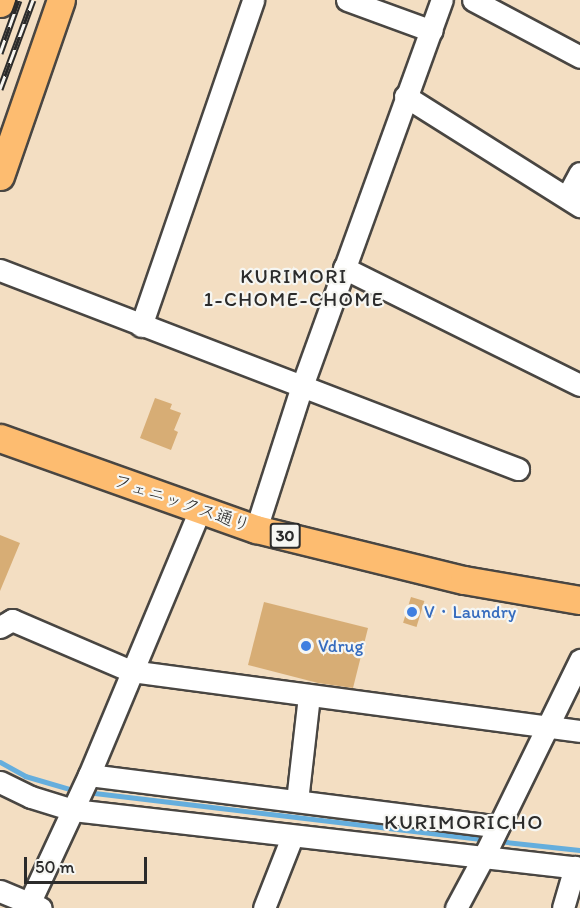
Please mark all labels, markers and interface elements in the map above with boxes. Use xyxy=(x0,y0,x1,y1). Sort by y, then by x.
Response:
district label: KURIMORI 1-CHOME-CHOME xyxy=(204,265,384,312)
street label: フェニックス通り xyxy=(110,469,254,537)
road number: 30 xyxy=(268,523,302,549)
place label: V・Laundry xyxy=(424,601,516,623)
marker: V・Laundry xyxy=(405,605,419,619)
place label: Vdrug xyxy=(318,635,364,657)
marker: Vdrug xyxy=(299,639,313,653)
district label: KURIMORICHO xyxy=(385,809,543,835)
scale bar xyxy=(27,845,150,883)
text: 50 m xyxy=(35,856,75,878)

